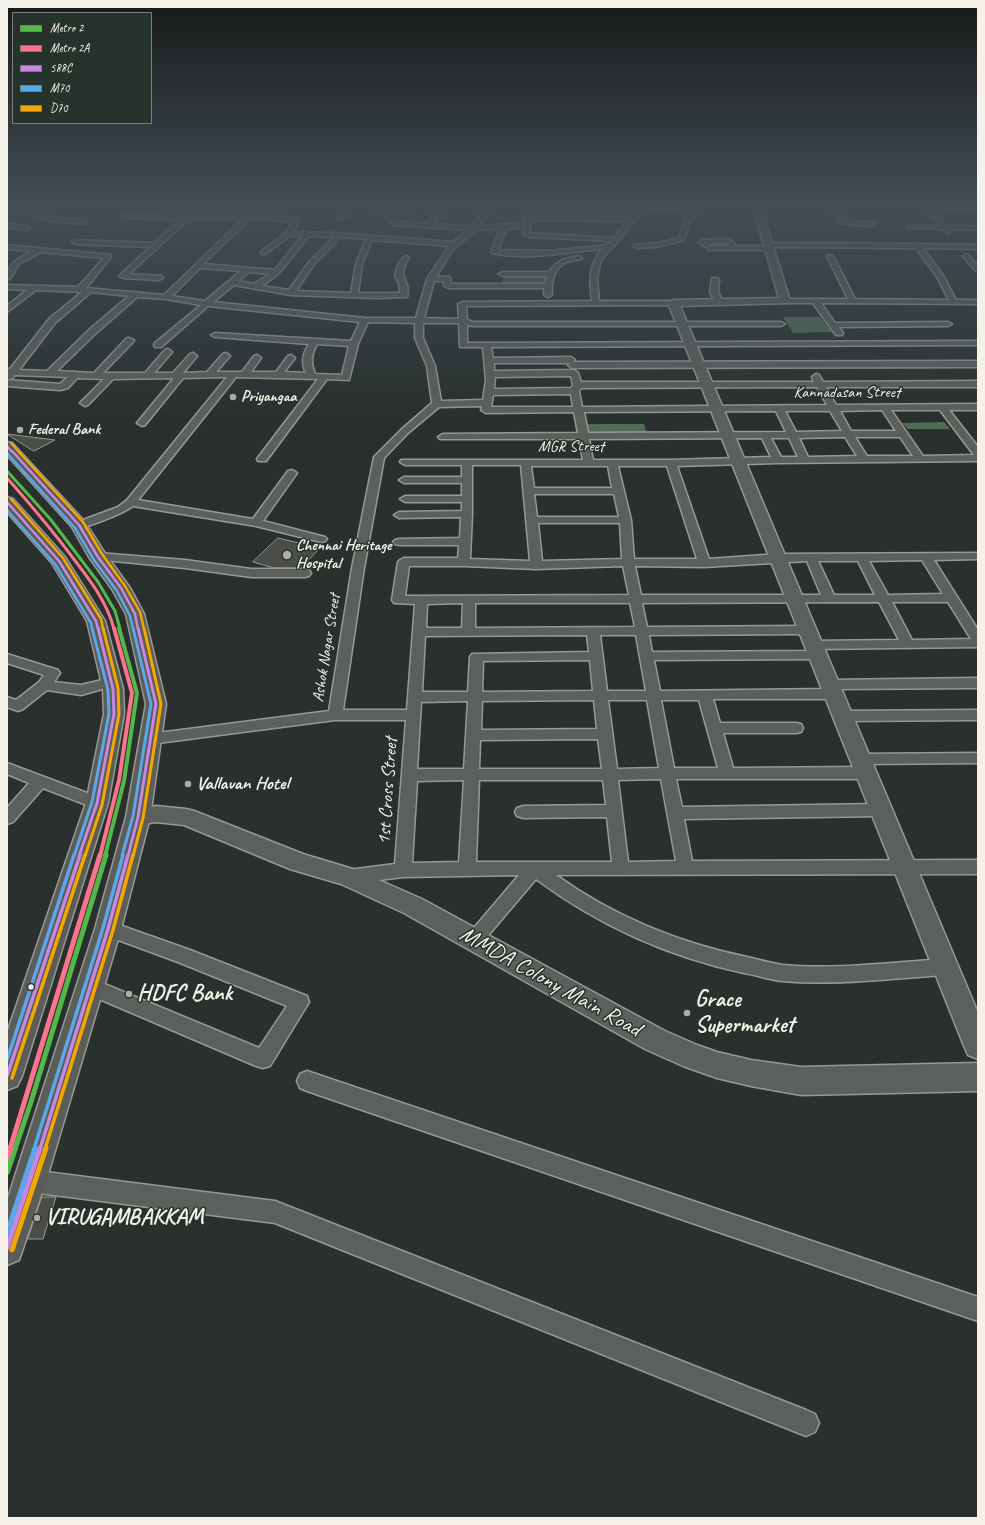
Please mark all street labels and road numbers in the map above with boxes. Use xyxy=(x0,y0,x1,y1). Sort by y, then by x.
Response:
street label: Kannadasan Street xyxy=(794,383,900,403)
street label: MGR Street xyxy=(538,437,604,457)
street label: Ashok Nagar Street xyxy=(309,593,345,703)
street label: 1st Cross Street xyxy=(373,737,403,845)
street label: MMDA Colony Main Road xyxy=(454,921,646,1043)

